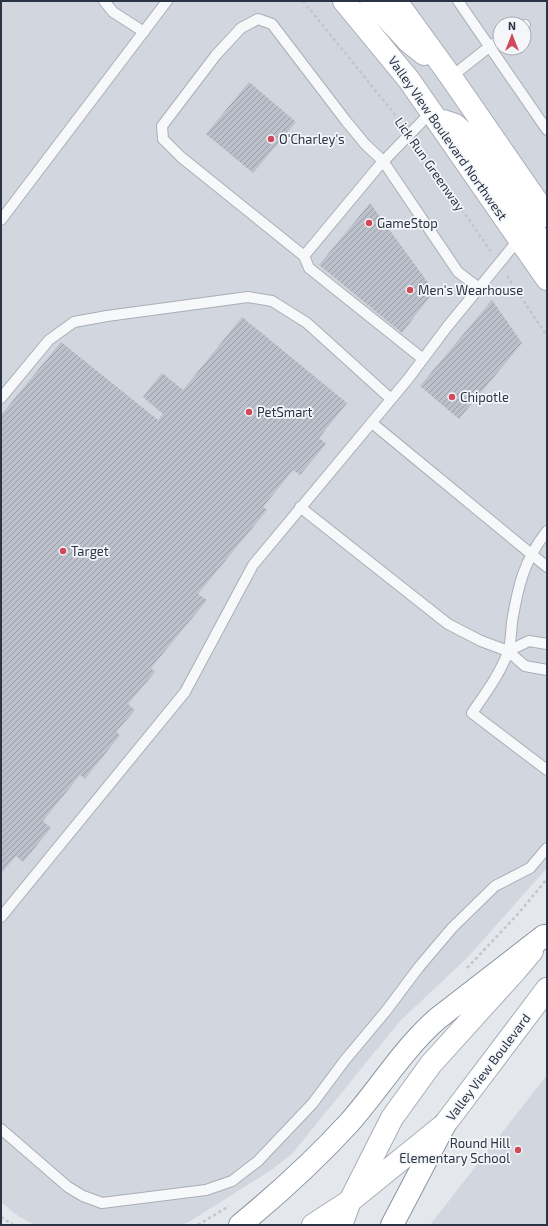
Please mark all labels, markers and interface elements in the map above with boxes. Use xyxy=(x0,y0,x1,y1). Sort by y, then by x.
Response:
north arrow xyxy=(492,16,532,56)
text: N xyxy=(508,19,516,32)
street label: Valley View Boulevard Northwest xyxy=(385,53,511,223)
street label: Lick Run Greenway xyxy=(392,114,468,214)
place label: O'Charley's xyxy=(279,131,345,147)
marker: O'Charley's xyxy=(266,134,276,144)
place label: GameStop xyxy=(377,215,438,231)
marker: GameStop xyxy=(364,218,374,228)
place label: Men's Wearhouse xyxy=(418,282,523,298)
marker: Men's Wearhouse xyxy=(405,285,415,295)
place label: Chipotle xyxy=(460,389,509,405)
marker: Chipotle xyxy=(447,392,457,402)
place label: PetSmart xyxy=(257,404,313,420)
marker: PetSmart xyxy=(244,407,254,417)
place label: Target xyxy=(71,543,109,559)
marker: Target xyxy=(58,546,68,556)
street label: Valley View Boulevard xyxy=(442,1010,534,1124)
place label: Round Hill Elementary School xyxy=(399,1135,510,1166)
marker: Round Hill Elementary School xyxy=(513,1145,523,1155)

